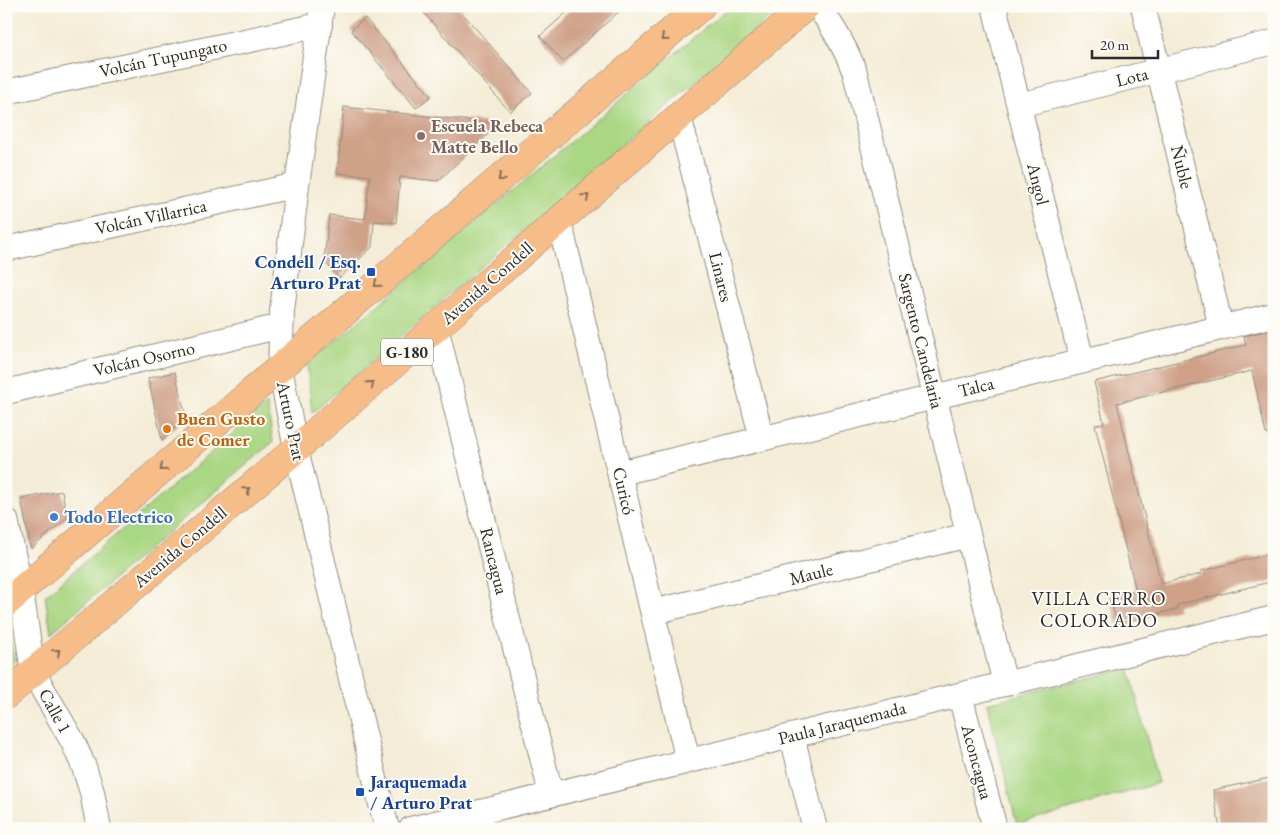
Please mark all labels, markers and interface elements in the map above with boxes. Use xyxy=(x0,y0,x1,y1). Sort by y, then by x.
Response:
scale bar xyxy=(1092,28,1159,60)
one-way arrow xyxy=(660,32,669,41)
street label: Volcán Tupungato xyxy=(97,33,229,82)
text: 20 m xyxy=(1100,35,1129,54)
street label: Lota xyxy=(1113,61,1151,92)
place label: Escuela Rebeca Matte Bello xyxy=(431,114,543,158)
marker: Escuela Rebeca Matte Bello xyxy=(415,130,427,142)
street label: Ñuble xyxy=(1166,143,1199,191)
street label: Angol xyxy=(1022,159,1055,207)
one-way arrow xyxy=(497,172,506,181)
street label: Volcán Villarrica xyxy=(93,193,209,240)
one-way arrow xyxy=(580,194,589,203)
street label: Avenida Condell xyxy=(435,236,538,330)
place label: Condell / Esq. Arturo Prat xyxy=(255,250,361,294)
street label: Linares xyxy=(704,250,739,304)
marker: Condell / Esq. Arturo Prat xyxy=(365,266,377,278)
street label: Sargento Candelaria xyxy=(894,271,950,412)
one-way arrow xyxy=(374,278,383,287)
street label: Volcán Osorno xyxy=(91,336,197,381)
road number: G-180 xyxy=(381,338,433,366)
street label: Talca xyxy=(956,371,997,402)
street label: Arturo Prat xyxy=(272,378,311,463)
one-way arrow xyxy=(365,381,374,390)
place label: Buen Gusto de Comer xyxy=(177,407,265,451)
marker: Buen Gusto de Comer xyxy=(161,423,173,435)
one-way arrow xyxy=(160,462,169,471)
street label: Curicó xyxy=(608,465,641,517)
one-way arrow xyxy=(242,487,251,496)
street label: Avenida Condell xyxy=(127,501,231,593)
place label: Todo Electrico xyxy=(64,505,173,528)
marker: Todo Electrico xyxy=(48,511,60,523)
street label: Rancagua xyxy=(475,525,514,598)
street label: Maule xyxy=(787,557,835,590)
district label: VILLA CERRO COLORADO xyxy=(1031,586,1167,633)
one-way arrow xyxy=(51,648,60,657)
street label: Calle 1 xyxy=(34,684,77,737)
street label: Paula Jaraquemada xyxy=(776,695,909,749)
street label: Aconcagua xyxy=(956,721,999,803)
place label: Jaraquemada / Arturo Prat xyxy=(368,770,472,814)
marker: Jaraquemada / Arturo Prat xyxy=(354,786,366,798)

